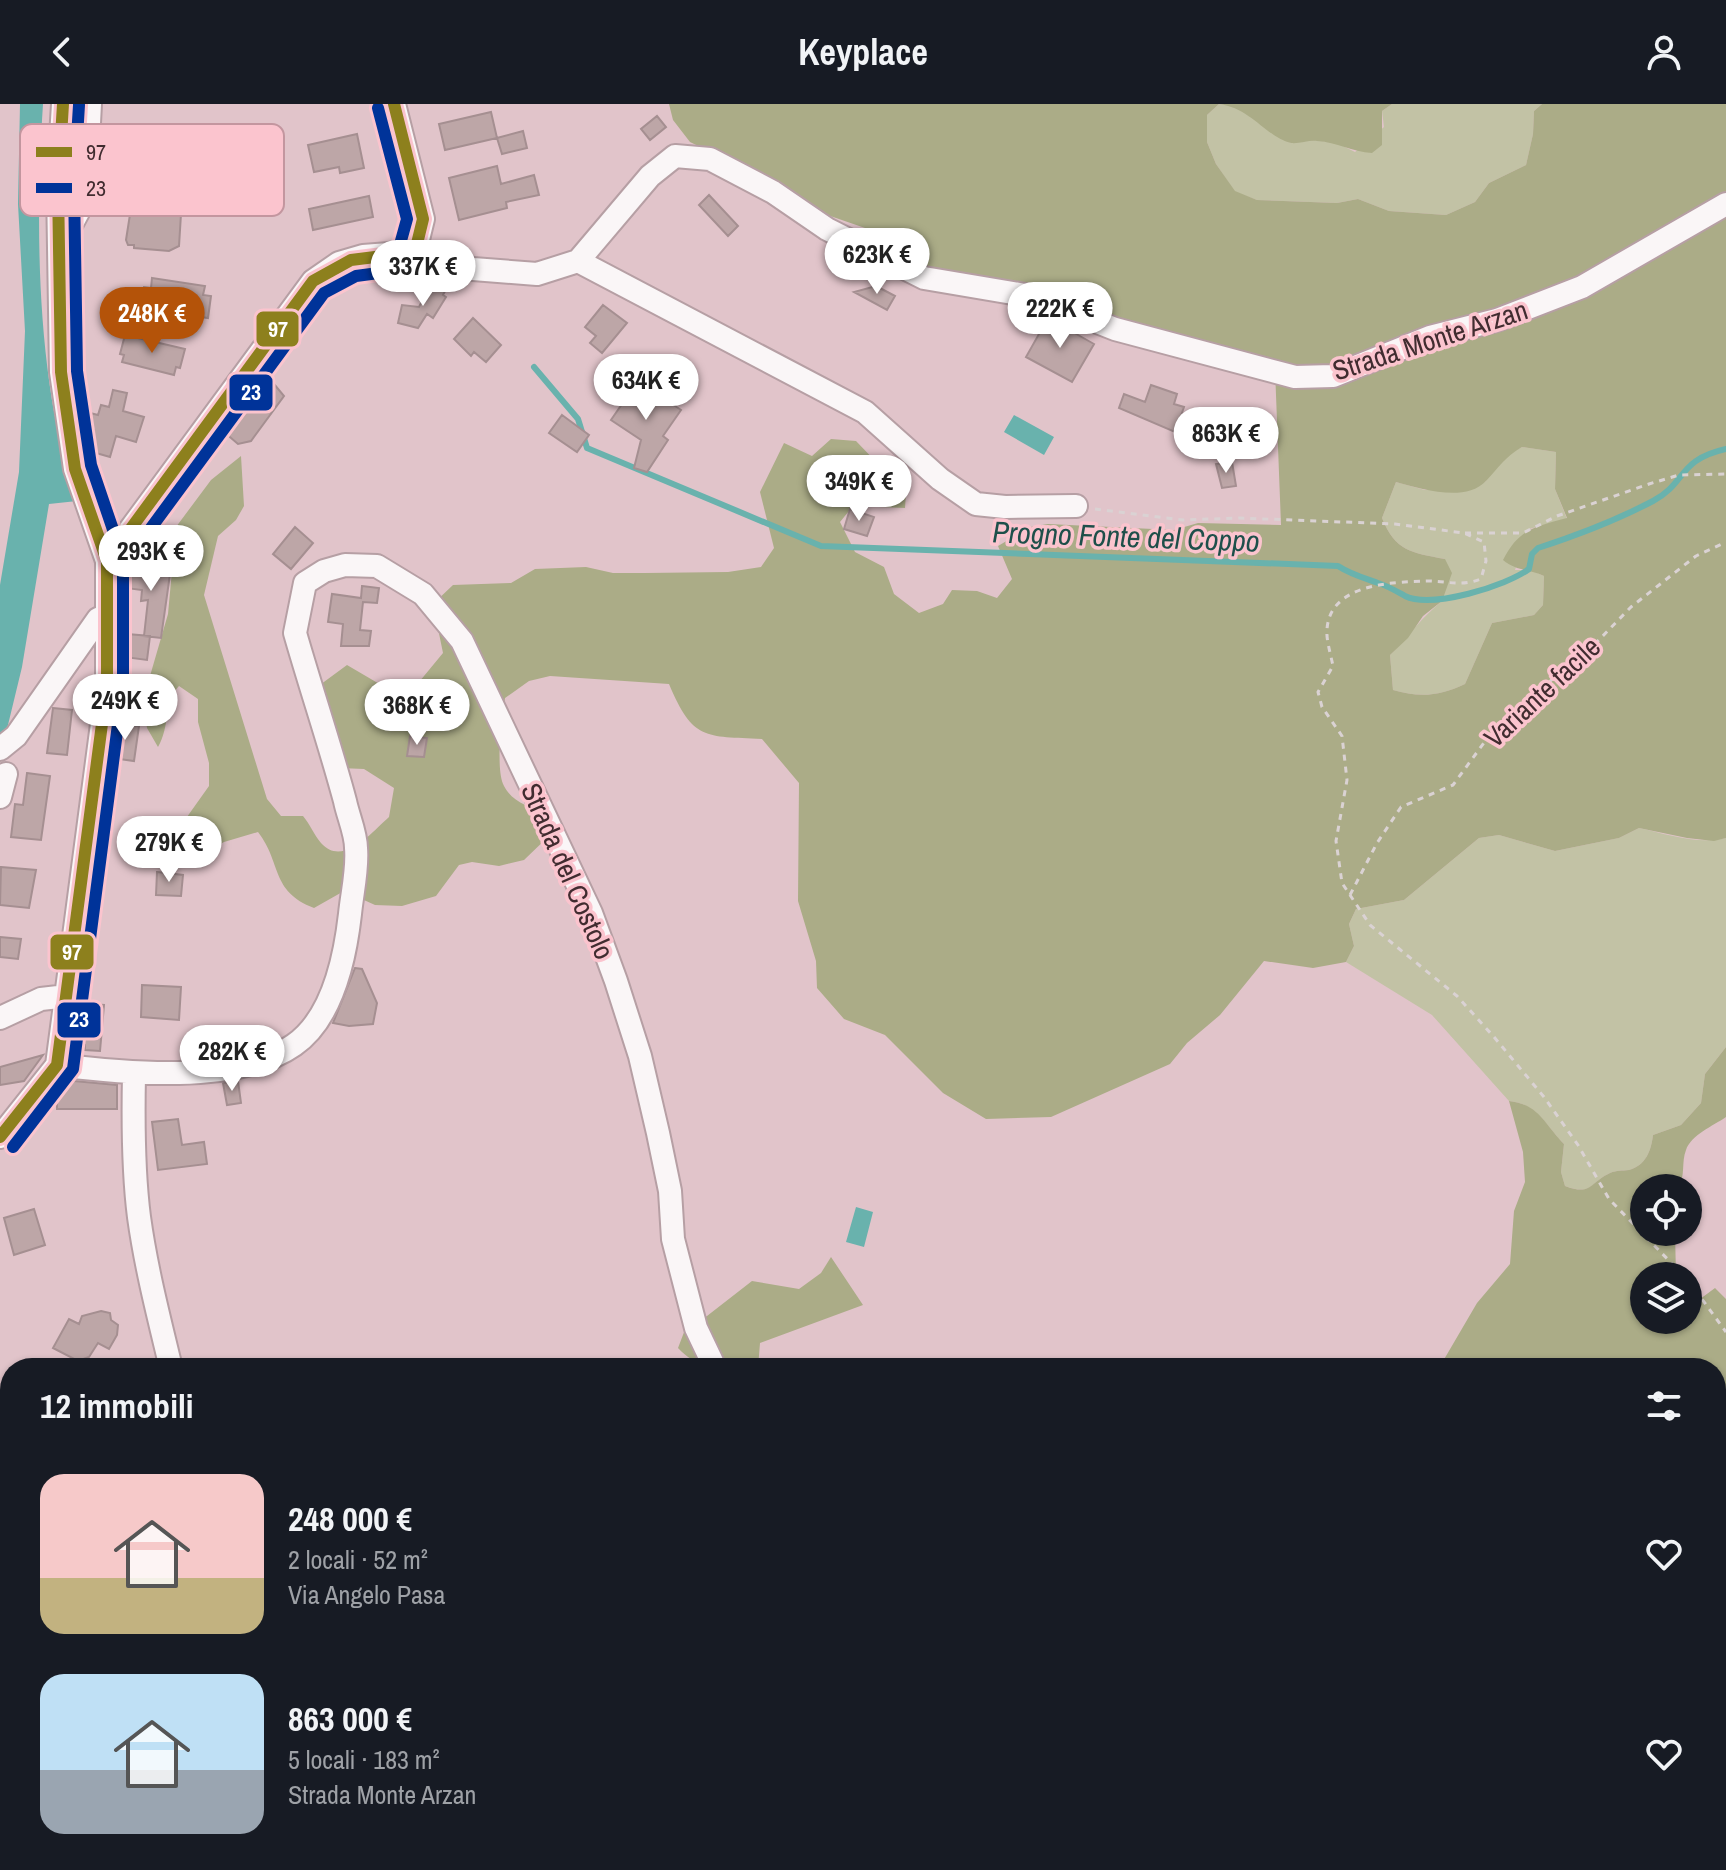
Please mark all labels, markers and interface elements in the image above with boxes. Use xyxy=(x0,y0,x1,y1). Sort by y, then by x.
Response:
text: Keyplace xyxy=(798,28,928,76)
icon: back xyxy=(40,30,84,74)
icon: person xyxy=(1642,30,1686,74)
legend xyxy=(20,124,284,216)
text: 97 xyxy=(86,137,106,167)
text: 23 xyxy=(86,173,106,203)
pin: 623K € xyxy=(812,228,942,296)
text: 623K € xyxy=(843,236,911,271)
pin: 337K € xyxy=(358,240,488,308)
text: 337K € xyxy=(389,248,457,283)
pin: 222K € xyxy=(995,282,1125,350)
pin: 248K € xyxy=(87,287,217,355)
text: 222K € xyxy=(1026,290,1094,325)
street label: Strada Monte Arzan xyxy=(1328,291,1532,389)
text: 248K € xyxy=(118,295,186,330)
line badge: 97 xyxy=(255,310,300,348)
text: 97 xyxy=(268,314,288,344)
pin: 634K € xyxy=(581,354,711,422)
text: 634K € xyxy=(612,362,680,397)
line badge: 23 xyxy=(228,373,274,412)
text: 23 xyxy=(241,377,261,407)
pin: 863K € xyxy=(1161,407,1291,475)
text: 863K € xyxy=(1192,415,1260,450)
pin: 349K € xyxy=(794,455,924,523)
text: 349K € xyxy=(825,463,893,498)
water label: Progno Fonte del Coppo xyxy=(992,511,1260,561)
pin: 293K € xyxy=(86,525,216,593)
text: 293K € xyxy=(117,533,185,568)
street label: Variante facile xyxy=(1476,628,1608,756)
pin: 249K € xyxy=(60,674,190,742)
pin: 368K € xyxy=(352,679,482,747)
text: 249K € xyxy=(91,682,159,717)
text: 368K € xyxy=(383,687,451,722)
street label: Strada del Costolo xyxy=(512,777,624,965)
pin: 279K € xyxy=(104,816,234,884)
text: 279K € xyxy=(135,824,203,859)
line badge: 97 xyxy=(49,933,95,971)
text: 97 xyxy=(62,937,82,967)
line badge: 23 xyxy=(56,1001,102,1039)
text: 23 xyxy=(69,1004,89,1034)
pin: 282K € xyxy=(167,1025,297,1093)
text: 282K € xyxy=(198,1033,266,1068)
map controls xyxy=(1630,1174,1702,1334)
button: locate xyxy=(1630,1174,1702,1246)
button: layers xyxy=(1630,1262,1702,1334)
text: 12 immobili xyxy=(40,1383,193,1429)
icon: filters xyxy=(1642,1384,1686,1428)
text: 248 000 € xyxy=(288,1496,412,1542)
icon: home xyxy=(104,1506,200,1602)
icon: heart xyxy=(1642,1532,1686,1576)
text: 2 locali · 52 m² xyxy=(288,1542,428,1577)
text: Via Angelo Pasa xyxy=(288,1577,445,1612)
text: 863 000 € xyxy=(288,1696,412,1742)
icon: home xyxy=(104,1706,200,1802)
icon: heart xyxy=(1642,1732,1686,1776)
text: 5 locali · 183 m² xyxy=(288,1742,440,1777)
text: Strada Monte Arzan xyxy=(288,1777,476,1812)

